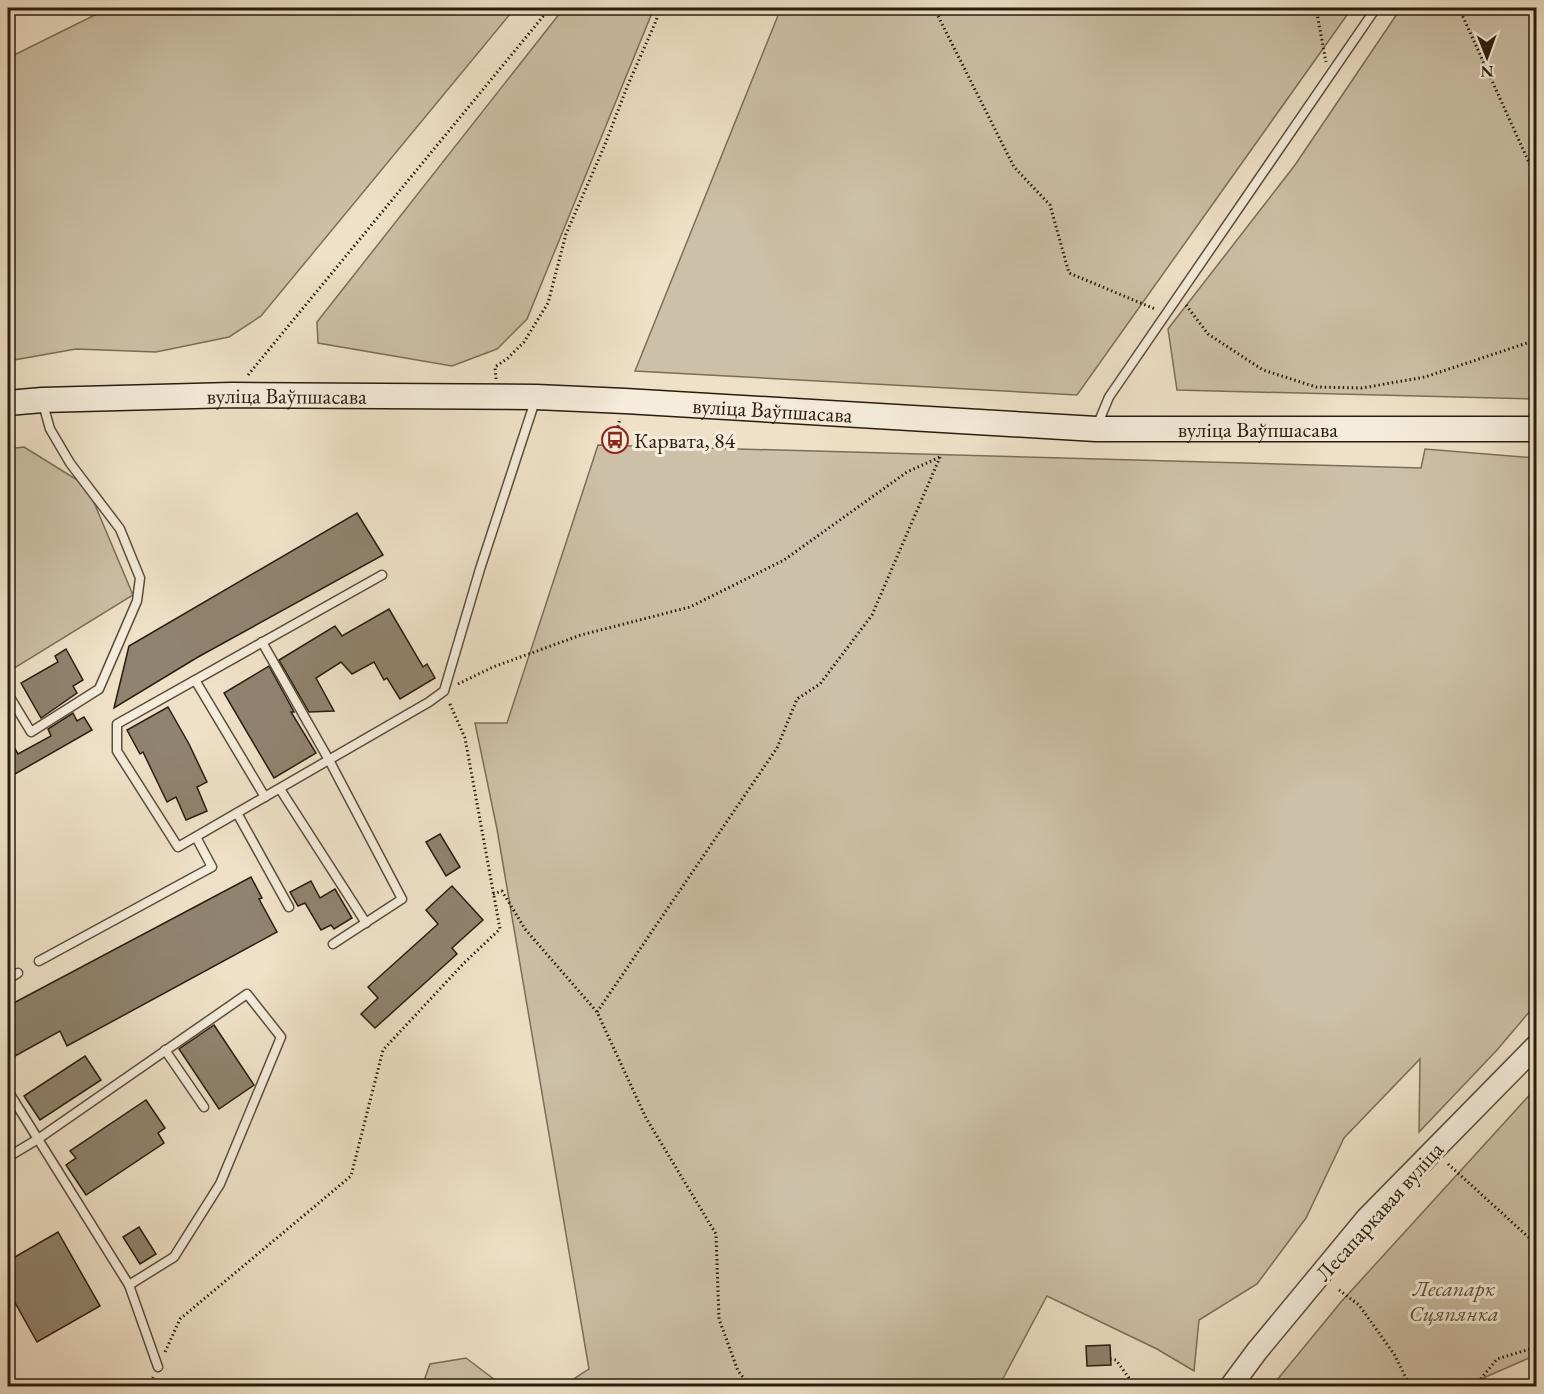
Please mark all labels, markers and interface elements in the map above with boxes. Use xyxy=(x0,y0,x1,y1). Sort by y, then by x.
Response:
north arrow xyxy=(1457,27,1517,87)
text: N xyxy=(1481,61,1494,82)
street label: вуліца Ваўпшасава xyxy=(206,381,367,411)
street label: вуліца Ваўпшасава xyxy=(692,391,854,430)
street label: вуліца Ваўпшасава xyxy=(1178,415,1338,444)
bus stop icon: Карвата, 84 xyxy=(600,425,630,455)
place label: Карвата, 84 xyxy=(634,426,736,455)
street label: Лесапаркавая вуліца xyxy=(1309,1135,1450,1287)
park label: Лесапарк Сцяпянка xyxy=(1409,1274,1499,1328)

